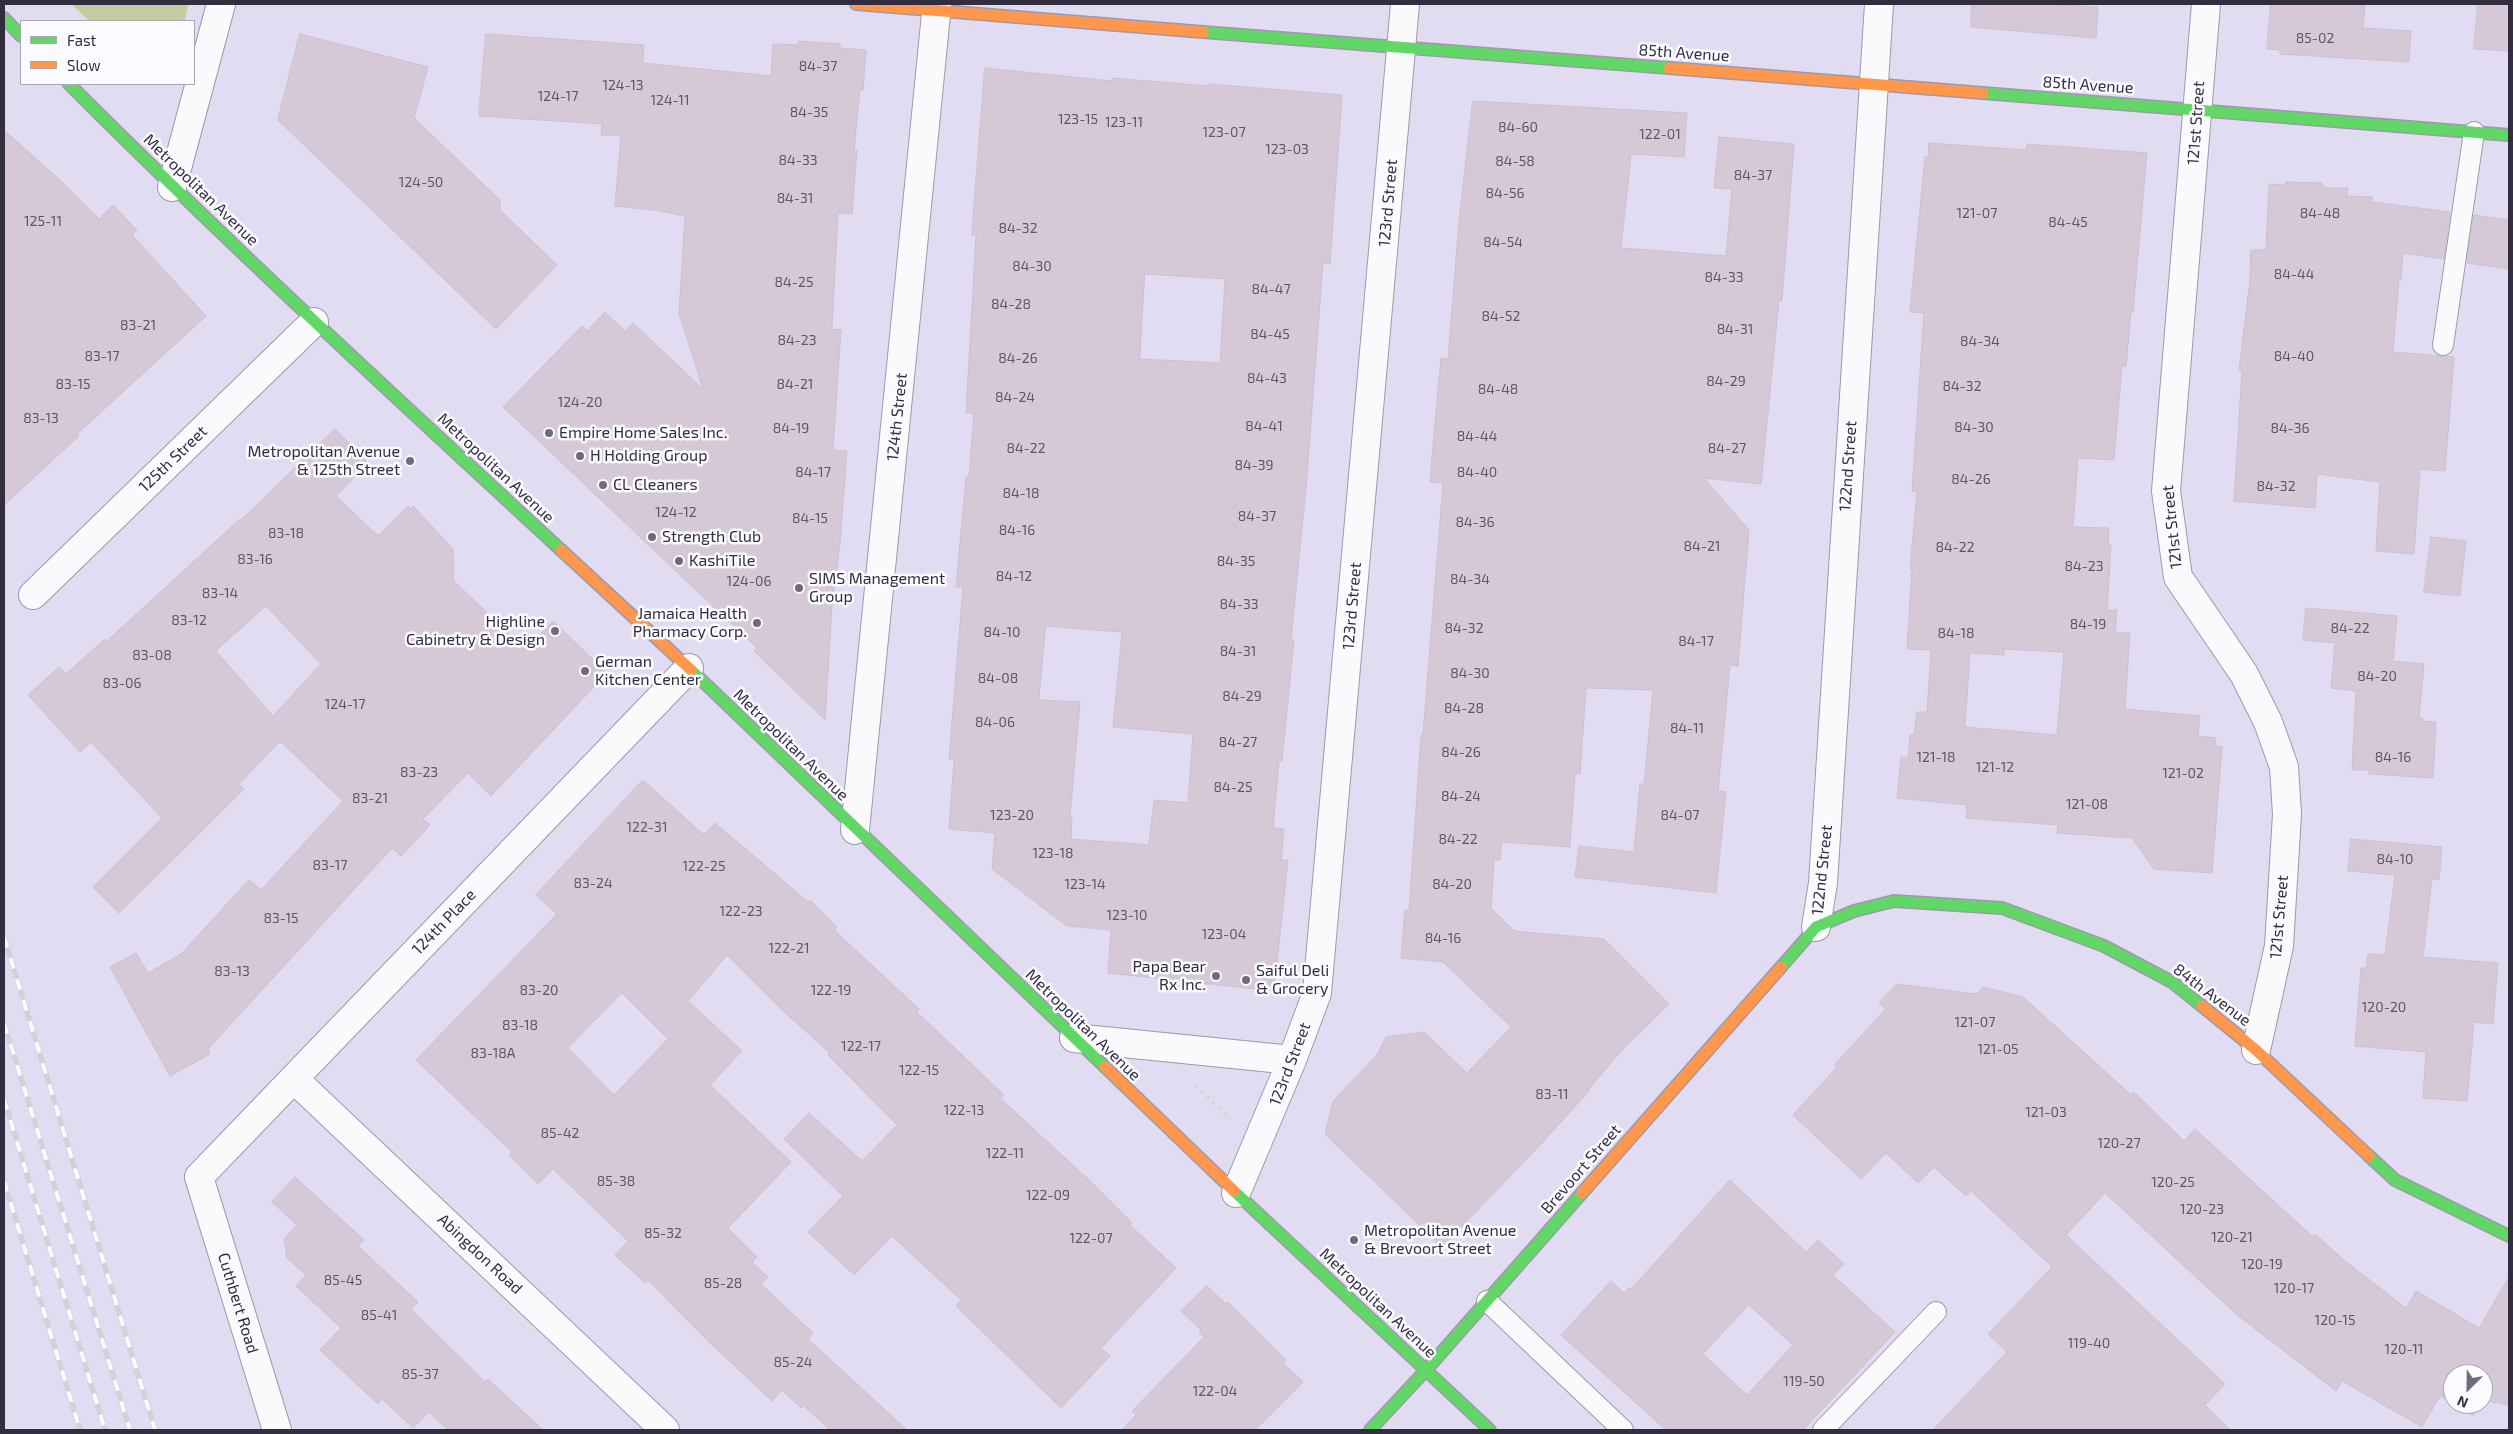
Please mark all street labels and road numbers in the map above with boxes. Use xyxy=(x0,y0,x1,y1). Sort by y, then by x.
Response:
street label: 85th Avenue xyxy=(1638,40,1730,66)
street label: 85th Avenue xyxy=(2042,72,2134,98)
street label: 121st Street xyxy=(2183,80,2209,166)
street label: Metropolitan Avenue xyxy=(139,130,263,250)
street label: 123rd Street xyxy=(1375,158,1401,248)
street label: 124th Street xyxy=(883,372,911,462)
street label: Metropolitan Avenue xyxy=(434,409,558,527)
street label: 122nd Street xyxy=(1835,420,1861,512)
street label: 125th Street xyxy=(135,422,211,496)
street label: 121st Street xyxy=(2158,484,2186,570)
street label: 123rd Street xyxy=(1339,561,1365,651)
street label: Metropolitan Avenue xyxy=(729,685,853,805)
street label: 122nd Street xyxy=(1808,824,1836,916)
street label: 121st Street xyxy=(2266,874,2292,960)
street label: 124th Place xyxy=(408,885,480,959)
street label: 84th Avenue xyxy=(2169,960,2255,1030)
street label: Metropolitan Avenue xyxy=(1021,965,1145,1085)
street label: 123rd Street xyxy=(1265,1020,1315,1108)
street label: Brevoort Street xyxy=(1537,1121,1625,1217)
street label: Abingdon Road xyxy=(434,1210,526,1298)
street label: Metropolitan Avenue xyxy=(1316,1244,1440,1362)
street label: Cuthbert Road xyxy=(214,1250,262,1356)

